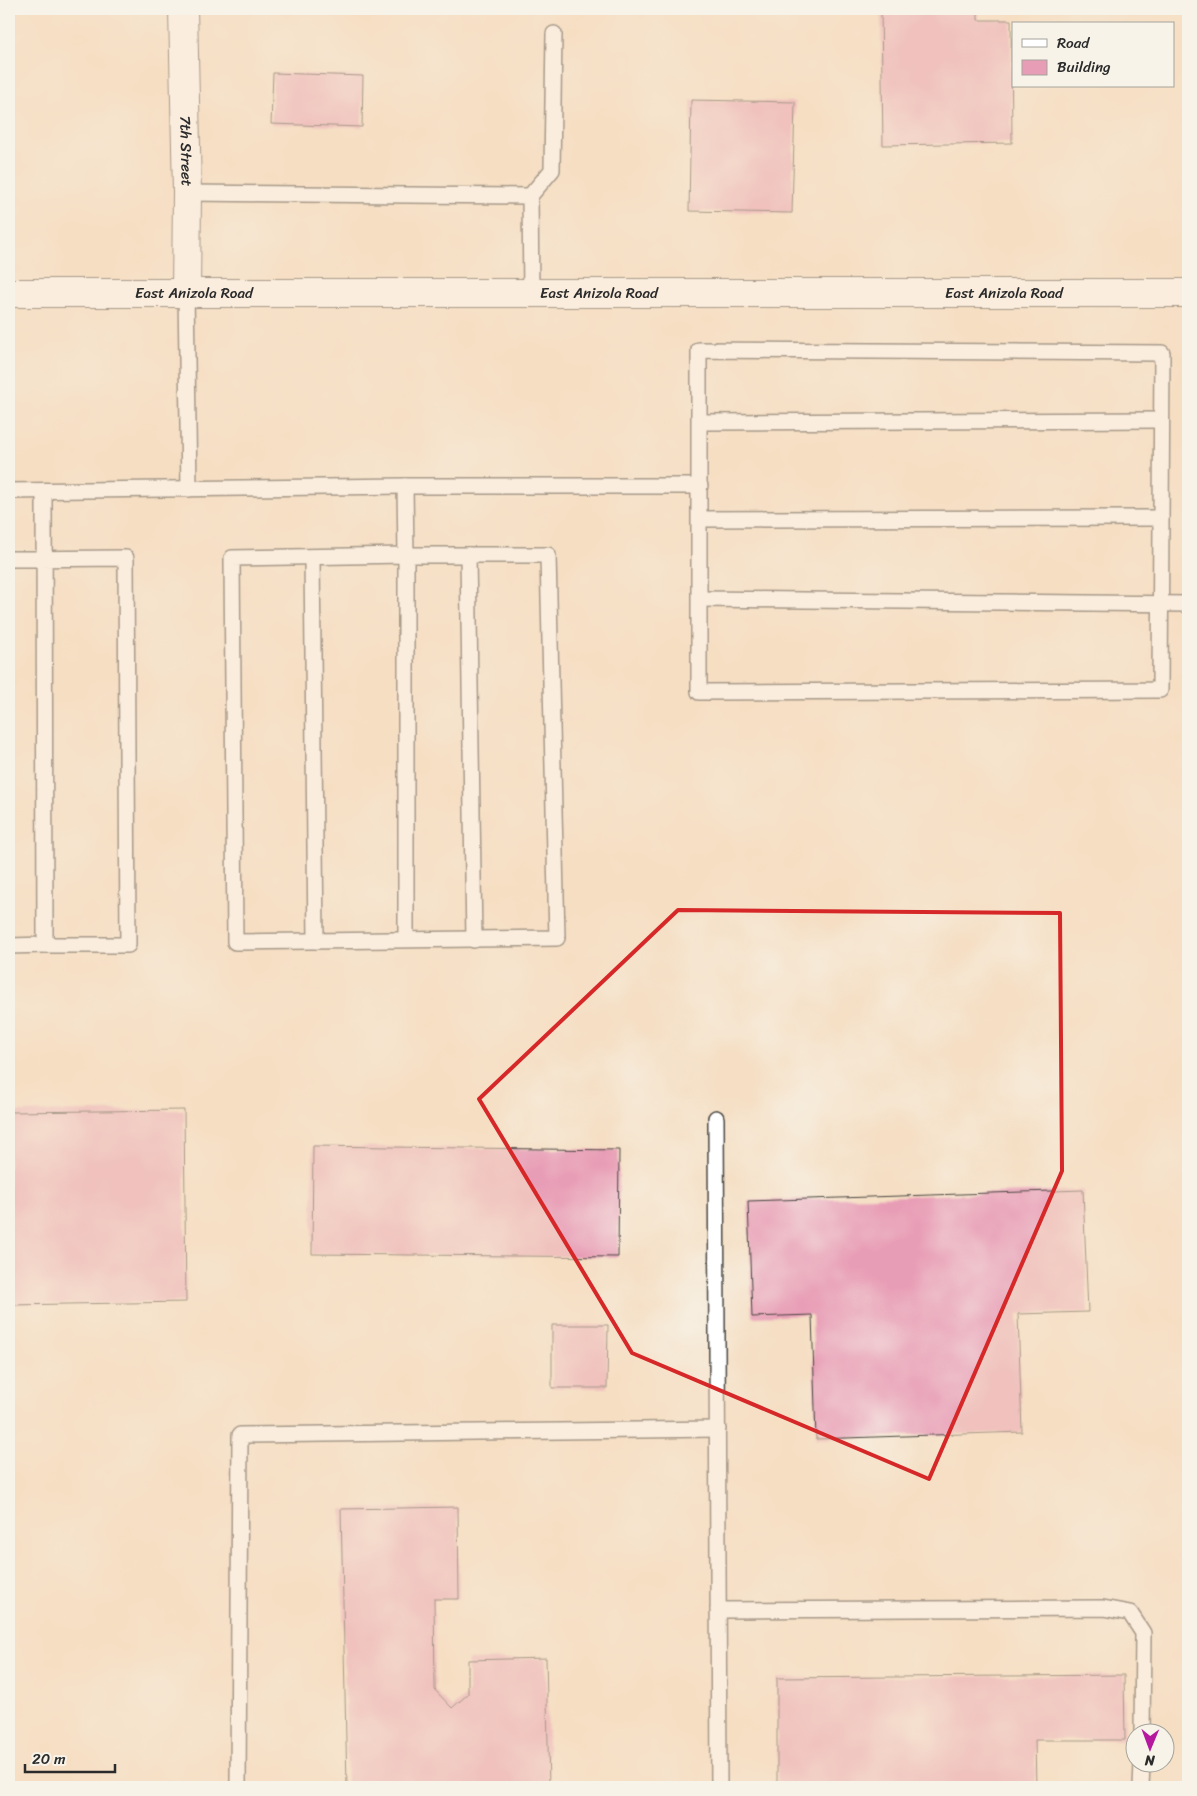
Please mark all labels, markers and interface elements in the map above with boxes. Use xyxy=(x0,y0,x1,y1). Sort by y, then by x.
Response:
legend xyxy=(1012,22,1174,88)
text: Road xyxy=(1057,30,1090,56)
text: Building xyxy=(1057,54,1111,80)
street label: 7th Street xyxy=(172,115,200,187)
street label: East Anizola Road xyxy=(135,280,254,306)
street label: East Anizola Road xyxy=(540,280,659,306)
street label: East Anizola Road xyxy=(945,280,1064,306)
north arrow xyxy=(1124,1724,1174,1774)
scale bar xyxy=(25,1741,115,1773)
text: 20 m xyxy=(32,1746,66,1772)
text: N xyxy=(1144,1748,1156,1773)

